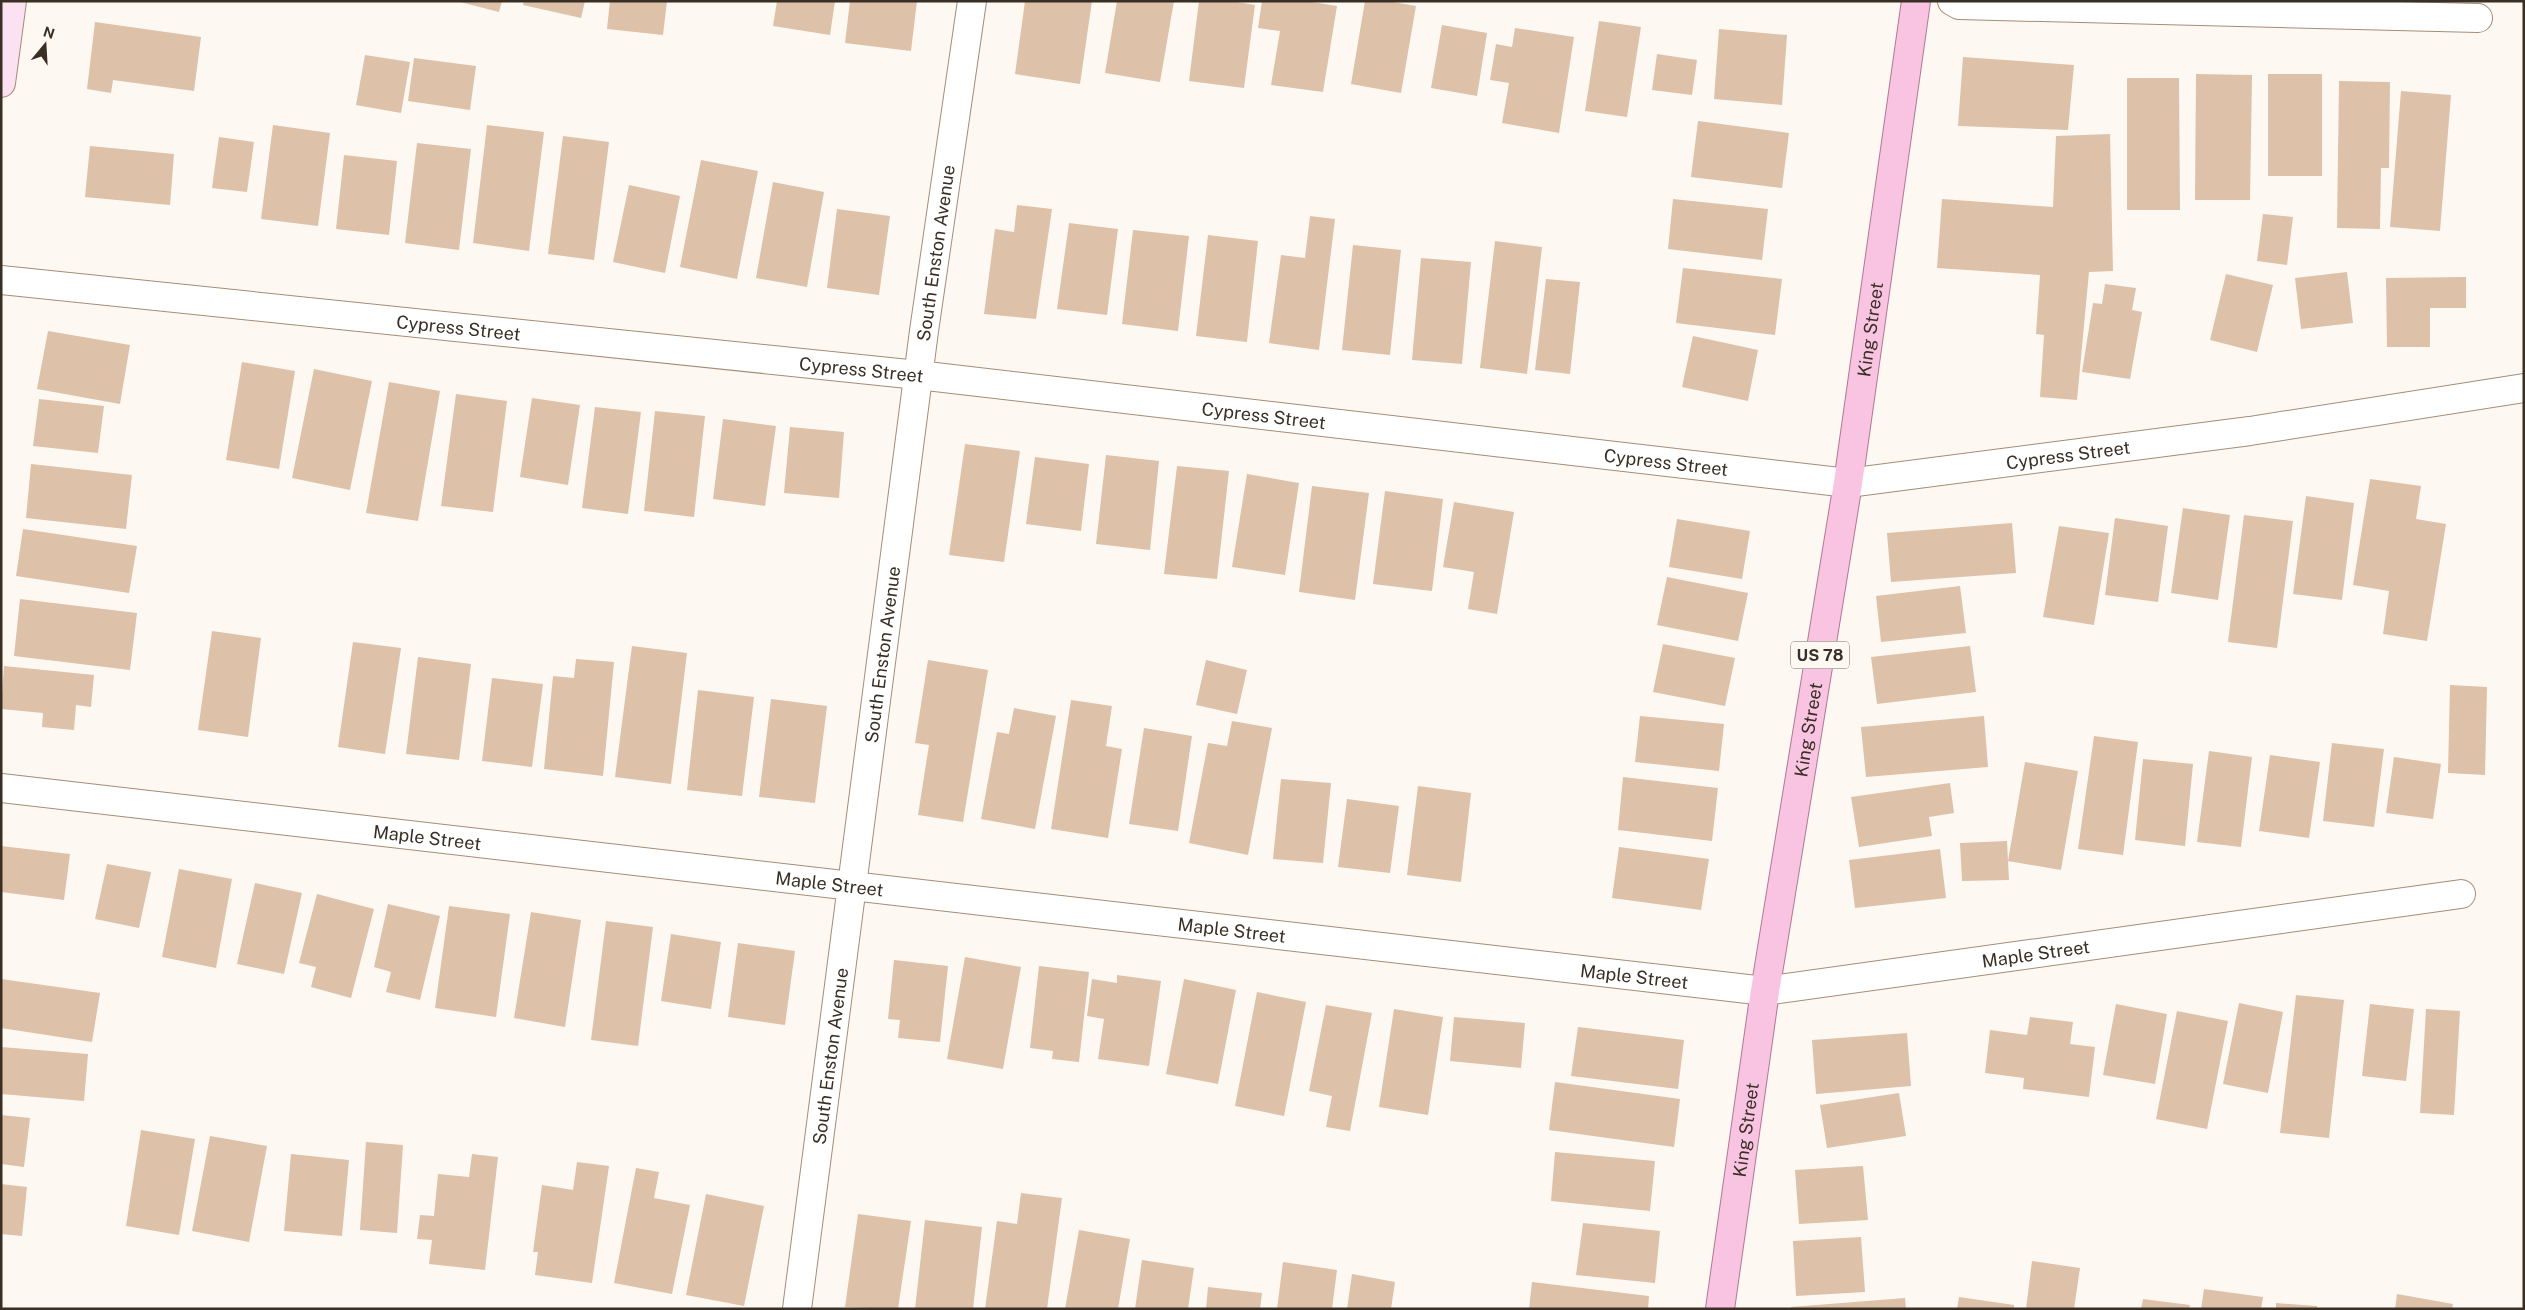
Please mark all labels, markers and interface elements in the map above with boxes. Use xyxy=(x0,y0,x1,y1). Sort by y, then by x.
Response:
north arrow xyxy=(20,20,70,70)
text: N xyxy=(41,23,57,42)
street label: South Enston Avenue xyxy=(912,163,959,343)
street label: King Street xyxy=(1853,281,1887,378)
street label: Cypress Street xyxy=(395,311,522,344)
street label: Cypress Street xyxy=(798,352,925,386)
street label: Cypress Street xyxy=(1200,398,1327,433)
street label: Cypress Street xyxy=(2005,436,2131,473)
street label: Cypress Street xyxy=(1603,444,1729,480)
street label: South Enston Avenue xyxy=(860,565,904,744)
road number: US 78 xyxy=(1791,642,1849,668)
street label: King Street xyxy=(1790,681,1826,778)
street label: Maple Street xyxy=(372,820,482,854)
street label: Maple Street xyxy=(774,867,885,900)
street label: Maple Street xyxy=(1177,913,1287,946)
street label: Maple Street xyxy=(1980,935,2091,971)
street label: Maple Street xyxy=(1579,959,1689,993)
street label: South Enston Avenue xyxy=(808,966,852,1146)
street label: King Street xyxy=(1728,1081,1762,1179)

